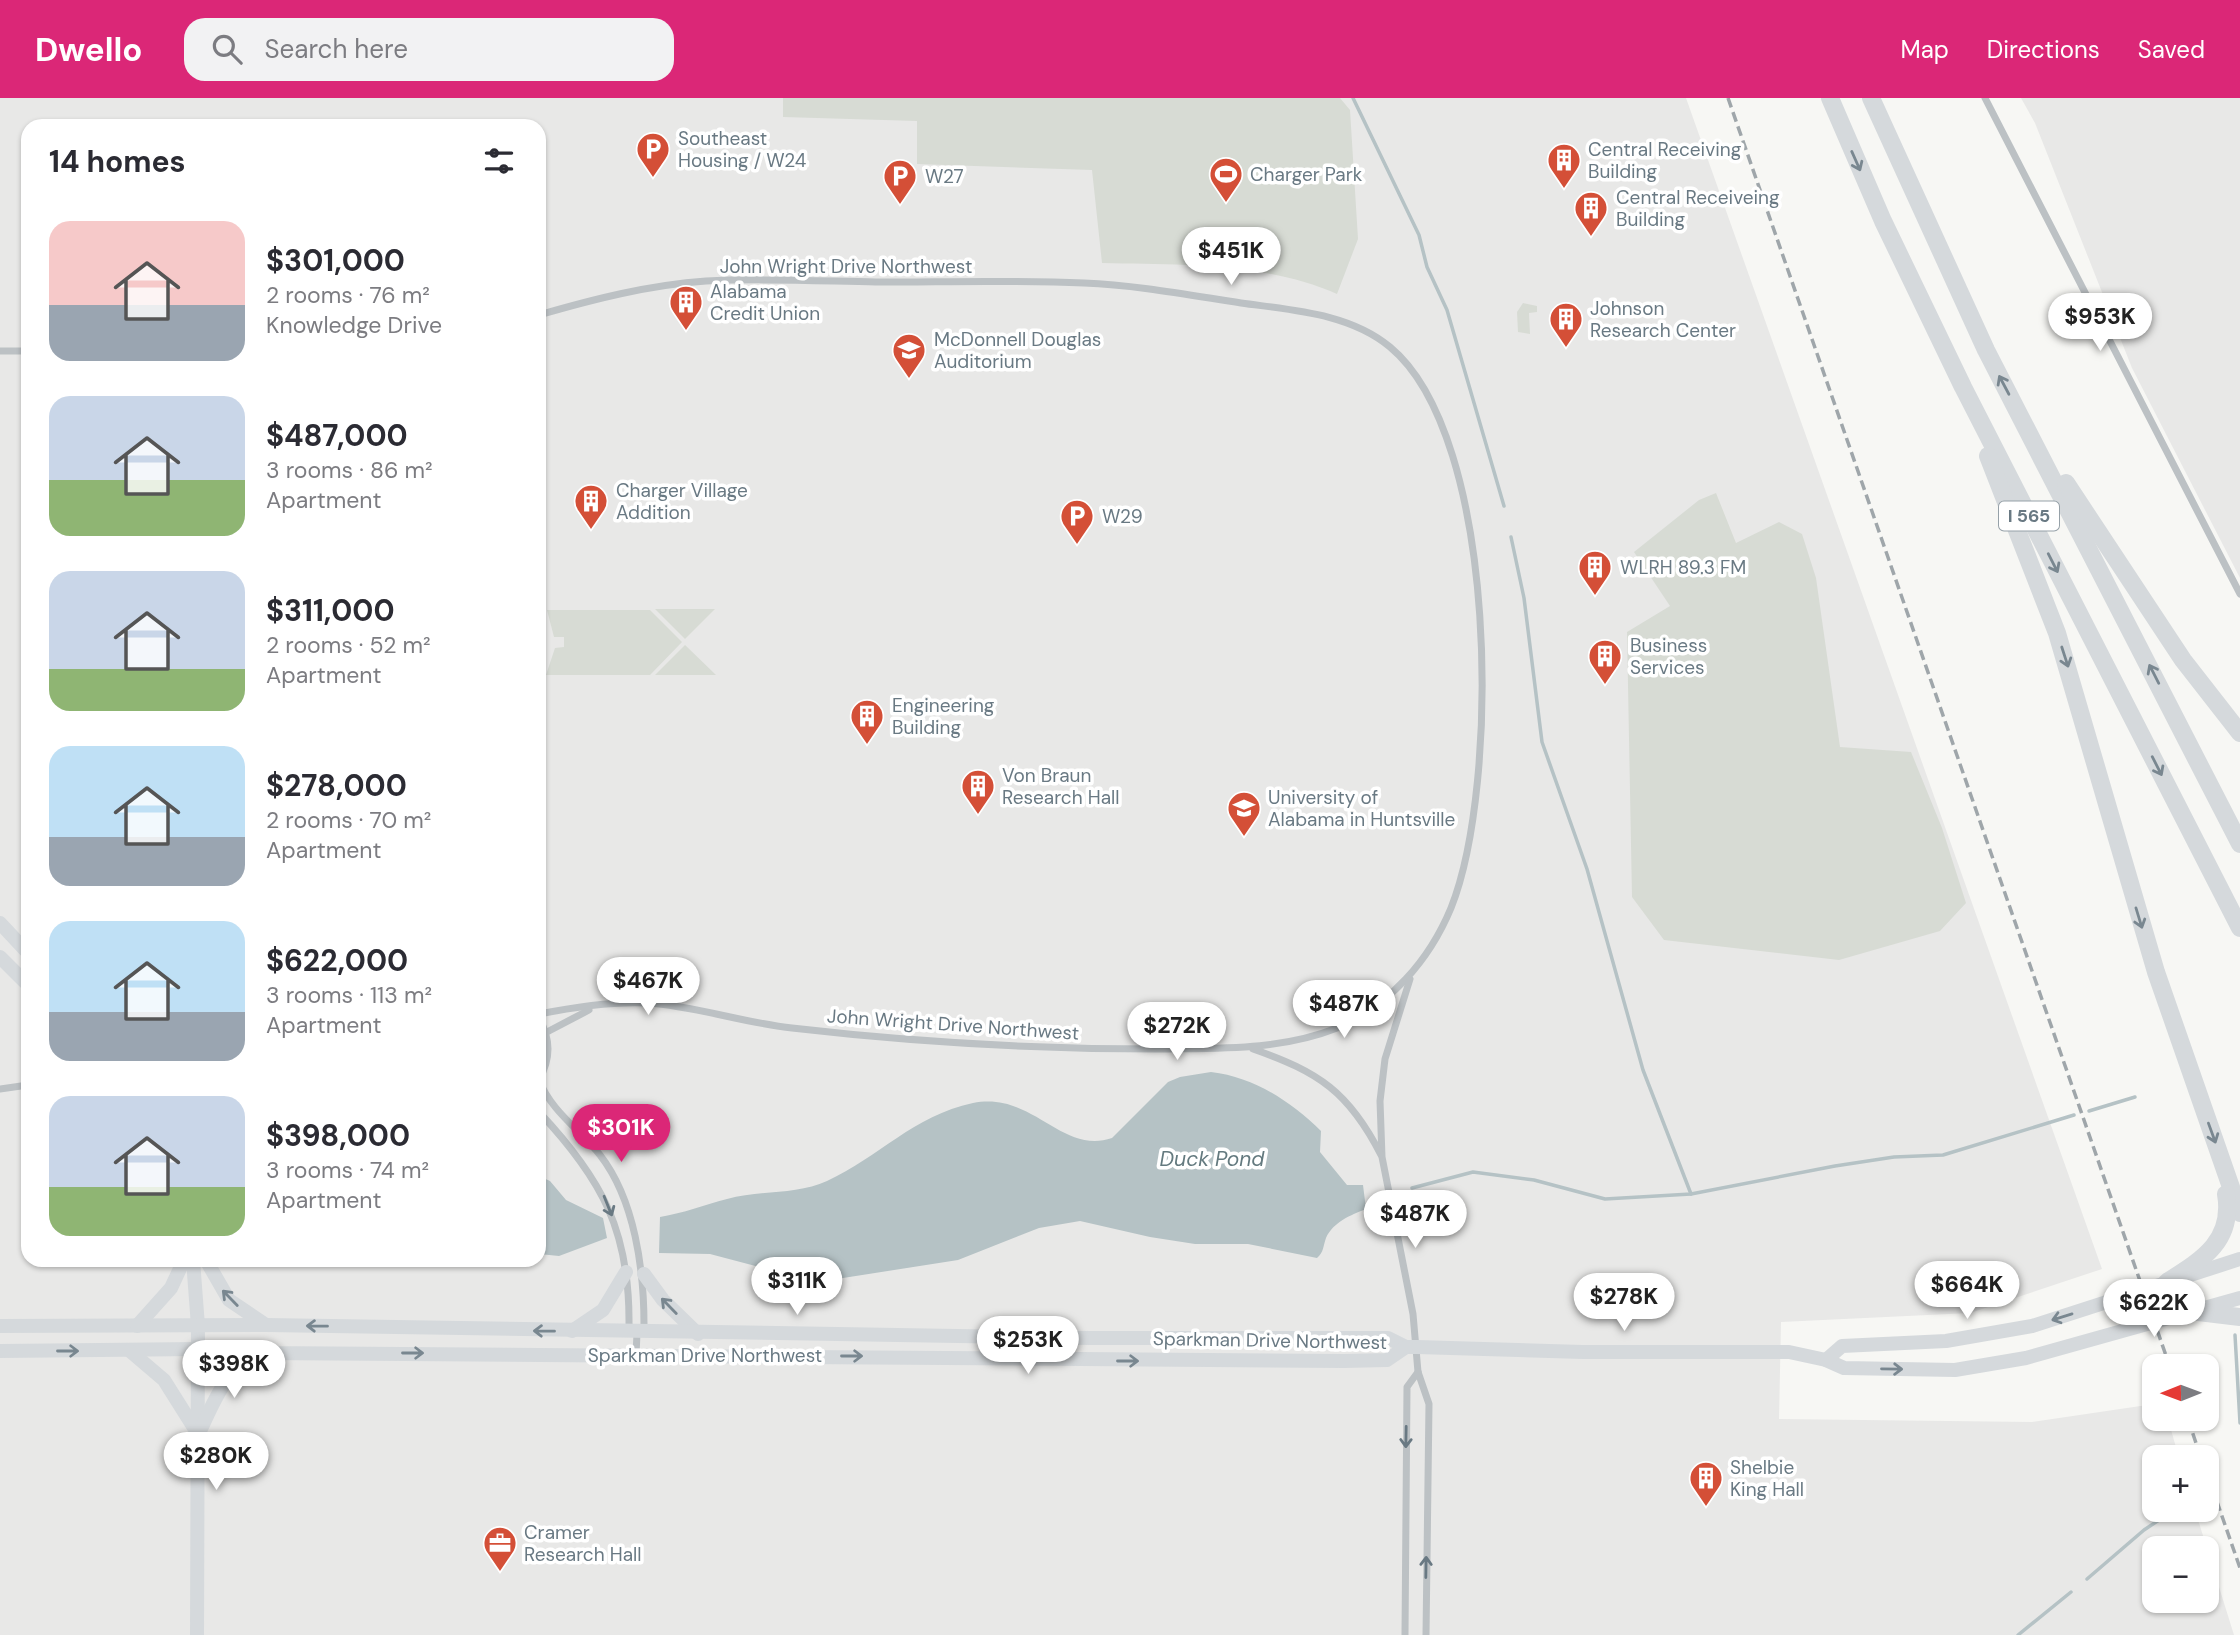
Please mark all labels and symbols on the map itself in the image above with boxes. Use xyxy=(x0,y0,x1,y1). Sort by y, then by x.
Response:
place label: Southeast Housing / W24 xyxy=(678,126,806,173)
parking icon: Southeast Housing / W24 xyxy=(634,130,672,179)
place label: Central Receiving Building xyxy=(1588,137,1742,184)
building icon: Central Receiving Building xyxy=(1545,141,1583,190)
one-way arrow xyxy=(1850,150,1863,171)
sports icon: Charger Park xyxy=(1207,155,1245,204)
parking icon: W27 xyxy=(881,157,919,206)
place label: Charger Park xyxy=(1250,162,1363,187)
place label: W27 xyxy=(925,164,964,189)
place label: Central Receiveing Building xyxy=(1616,185,1780,232)
building icon: Central Receiveing Building xyxy=(1572,189,1610,238)
pin: $451K xyxy=(1182,228,1280,287)
street label: John Wright Drive Northwest xyxy=(720,254,972,279)
place label: Alabama Credit Union xyxy=(710,279,820,326)
building icon: Alabama Credit Union xyxy=(667,283,705,332)
pin: $953K xyxy=(2051,294,2149,353)
place label: Johnson Research Center xyxy=(1590,296,1736,343)
building icon: Johnson Research Center xyxy=(1547,300,1585,349)
place label: McDonnell Douglas Auditorium xyxy=(934,327,1101,374)
school or university icon: McDonnell Douglas Auditorium xyxy=(890,331,928,380)
one-way arrow xyxy=(1997,375,2011,395)
place label: Charger Village Addition xyxy=(616,478,748,525)
building icon: Charger Village Addition xyxy=(572,482,610,531)
parking icon: W29 xyxy=(1058,497,1096,546)
road number: I 565 xyxy=(1999,502,2059,530)
place label: W29 xyxy=(1102,504,1143,529)
building icon: WLRH 89.3 FM xyxy=(1576,548,1614,597)
one-way arrow xyxy=(2047,552,2061,573)
place label: WLRH 89.3 FM xyxy=(1620,555,1746,580)
place label: Business Services xyxy=(1630,633,1707,680)
building icon: Business Services xyxy=(1586,637,1624,686)
one-way arrow xyxy=(2059,646,2072,668)
one-way arrow xyxy=(2146,664,2160,685)
place label: Engineering Building xyxy=(892,693,995,740)
building icon: Engineering Building xyxy=(848,697,886,746)
one-way arrow xyxy=(2150,755,2164,776)
place label: Von Braun Research Hall xyxy=(1002,763,1119,810)
building icon: Von Braun Research Hall xyxy=(959,767,997,816)
place label: University of Alabama in Huntsville xyxy=(1268,785,1455,832)
school or university icon: University of Alabama in Huntsville xyxy=(1225,789,1263,838)
one-way arrow xyxy=(2133,907,2146,929)
pin: $467K xyxy=(599,958,697,1017)
pin: $487K xyxy=(1295,981,1393,1040)
pin: $272K xyxy=(1128,1002,1226,1062)
street label: John Wright Drive Northwest xyxy=(826,1003,1080,1046)
pin: $301K xyxy=(572,1104,670,1164)
one-way arrow xyxy=(2207,1122,2219,1144)
water label: Duck Pond xyxy=(1160,1145,1265,1173)
pin: $487K xyxy=(1366,1190,1464,1250)
one-way arrow xyxy=(602,1194,615,1216)
pin: $311K xyxy=(748,1258,846,1317)
pin: $664K xyxy=(1918,1262,2016,1321)
pin: $278K xyxy=(1575,1274,1673,1333)
pin: $622K xyxy=(2105,1280,2203,1339)
one-way arrow xyxy=(222,1290,239,1307)
one-way arrow xyxy=(661,1297,678,1314)
one-way arrow xyxy=(2051,1311,2073,1324)
pin: $253K xyxy=(979,1316,1077,1376)
one-way arrow xyxy=(306,1319,329,1333)
one-way arrow xyxy=(533,1324,556,1337)
street label: Sparkman Drive Northwest xyxy=(1153,1326,1387,1355)
pin: $398K xyxy=(185,1340,283,1400)
street label: Sparkman Drive Northwest xyxy=(588,1343,822,1368)
one-way arrow xyxy=(56,1344,79,1358)
one-way arrow xyxy=(401,1346,424,1360)
one-way arrow xyxy=(840,1349,863,1363)
one-way arrow xyxy=(1116,1354,1139,1367)
north arrow xyxy=(2142,1354,2219,1432)
one-way arrow xyxy=(1880,1362,1903,1376)
one-way arrow xyxy=(1399,1425,1413,1448)
pin: $280K xyxy=(167,1432,265,1492)
place label: Shelbie King Hall xyxy=(1730,1455,1804,1502)
building icon: Shelbie King Hall xyxy=(1687,1459,1725,1508)
place label: Cramer Research Hall xyxy=(524,1520,641,1567)
office icon: Cramer Research Hall xyxy=(481,1524,519,1573)
one-way arrow xyxy=(1420,1556,1433,1579)

